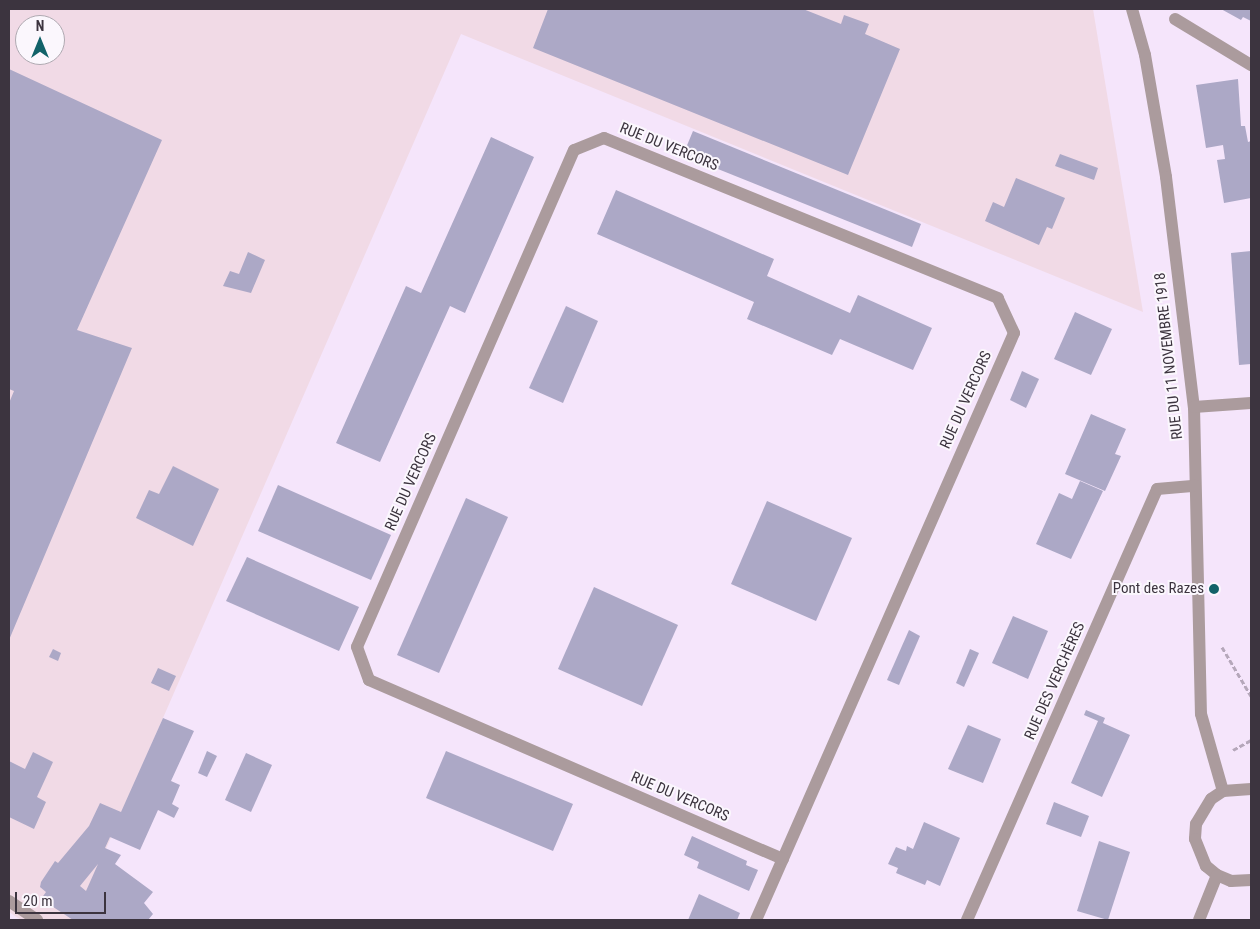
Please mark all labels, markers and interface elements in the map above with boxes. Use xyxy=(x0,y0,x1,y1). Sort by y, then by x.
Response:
north arrow xyxy=(15,15,65,65)
text: N xyxy=(36,18,44,34)
street label: RUE DU VERCORS xyxy=(617,119,721,175)
street label: RUE DU 11 NOVEMBRE 1918 xyxy=(1151,272,1187,440)
street label: RUE DU VERCORS xyxy=(936,348,996,452)
street label: RUE DU VERCORS xyxy=(381,430,441,534)
place label: Pont des Razes xyxy=(1113,580,1204,598)
marker: Pont des Razes xyxy=(1208,583,1220,595)
street label: RUE DES VERCHÈRES xyxy=(1021,619,1089,743)
street label: RUE DU VERCORS xyxy=(628,768,732,826)
scale bar xyxy=(18,882,109,914)
text: 20 m xyxy=(23,892,53,910)

